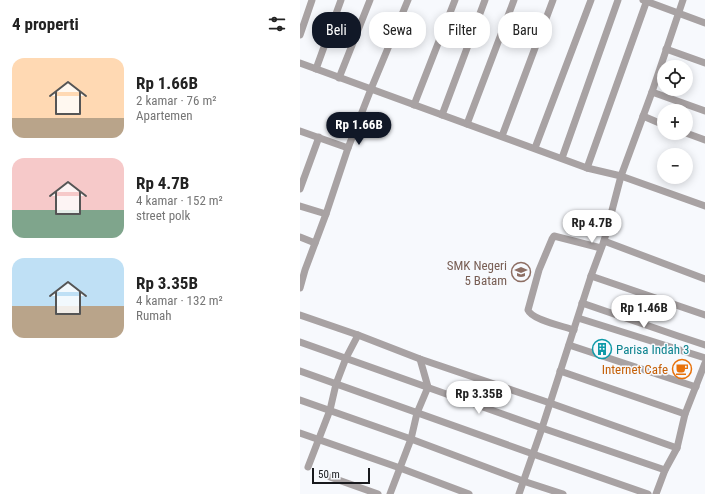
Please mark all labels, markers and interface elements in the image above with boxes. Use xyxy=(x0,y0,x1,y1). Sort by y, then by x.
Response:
chip: Beli xyxy=(312,12,361,48)
chip: Sewa xyxy=(369,12,426,48)
chip: Filter xyxy=(434,12,490,48)
chip: Baru xyxy=(498,12,552,48)
icon: filters xyxy=(266,13,288,35)
text: 4 properti xyxy=(12,14,79,34)
map controls xyxy=(657,60,693,184)
button: locate xyxy=(657,60,693,96)
text: Rp 1.66B xyxy=(136,73,198,93)
icon: home xyxy=(44,74,92,122)
text: 2 kamar · 76 m² xyxy=(136,93,217,108)
button: + xyxy=(657,104,693,140)
text: Apartemen xyxy=(136,108,193,123)
pin: Rp 1.66B xyxy=(318,112,400,146)
text: Rp 1.66B xyxy=(335,117,383,132)
button: − xyxy=(657,148,693,184)
text: Rp 4.7B xyxy=(136,173,189,193)
icon: home xyxy=(44,174,92,222)
text: 4 kamar · 152 m² xyxy=(136,193,223,208)
text: street polk xyxy=(136,208,190,223)
pin: Rp 4.7B xyxy=(555,210,629,244)
text: Rp 4.7B xyxy=(572,215,612,230)
place label: SMK Negeri 5 Batam xyxy=(447,258,507,288)
school or university icon: SMK Negeri 5 Batam xyxy=(510,261,532,283)
text: Rp 3.35B xyxy=(136,273,198,293)
icon: home xyxy=(44,274,92,322)
text: 4 kamar · 132 m² xyxy=(136,293,223,308)
pin: Rp 1.46B xyxy=(603,295,685,329)
text: Rp 1.46B xyxy=(620,300,668,315)
text: Rumah xyxy=(136,308,171,323)
building icon: Parisa Indah 3 xyxy=(591,338,613,360)
place label: Parisa Indah 3 xyxy=(616,342,689,357)
cafe icon: Internet Cafe xyxy=(671,358,693,380)
place label: Internet Cafe xyxy=(602,362,668,377)
pin: Rp 3.35B xyxy=(438,381,520,415)
text: Rp 3.35B xyxy=(455,386,503,401)
scale bar xyxy=(312,466,370,485)
text: 50 m xyxy=(318,468,340,481)

